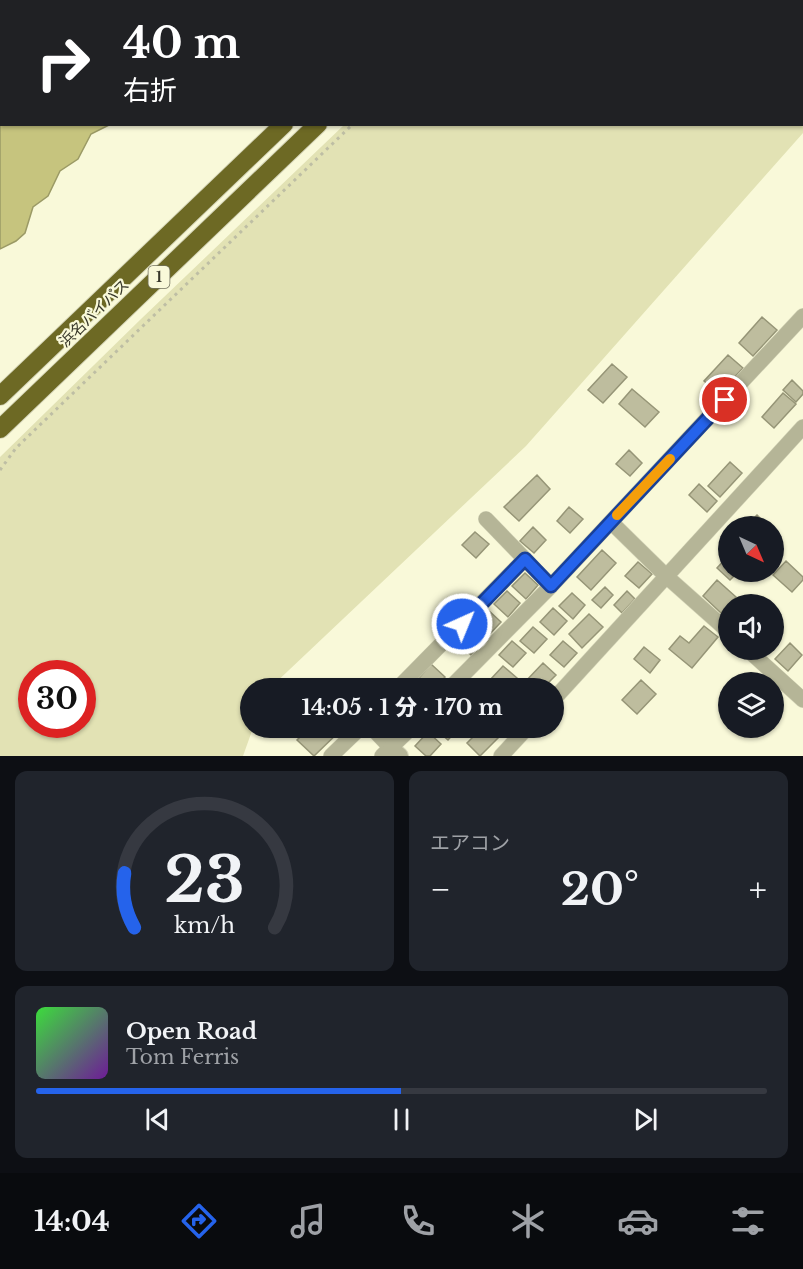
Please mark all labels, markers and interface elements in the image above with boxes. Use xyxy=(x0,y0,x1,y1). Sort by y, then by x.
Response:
text: 40 m xyxy=(123,17,240,69)
icon: right xyxy=(24,24,102,102)
text: 右折 xyxy=(123,74,177,107)
road number: 1 xyxy=(148,266,170,288)
street label: 浜名バイパス xyxy=(55,275,133,351)
pin xyxy=(699,374,750,425)
icon: arrive xyxy=(708,383,741,416)
north arrow xyxy=(718,516,784,582)
map controls xyxy=(718,516,784,738)
position arrow xyxy=(430,592,494,656)
button: sound xyxy=(718,594,784,660)
speed limit sign: 30 xyxy=(18,660,96,738)
button: layers xyxy=(718,672,784,738)
text: 14:05 · 1 分 · 170 m xyxy=(301,694,503,721)
text: エアコン xyxy=(430,831,510,855)
text: 23 xyxy=(164,841,245,919)
text: 20° xyxy=(561,861,639,917)
text: − xyxy=(430,869,451,910)
text: + xyxy=(749,869,767,910)
text: km/h xyxy=(174,912,235,939)
text: Open Road xyxy=(126,1018,257,1045)
text: Tom Ferris xyxy=(126,1045,239,1069)
icon: previous xyxy=(141,1103,174,1136)
icon: pause xyxy=(385,1103,418,1136)
icon: next xyxy=(629,1103,662,1136)
icon: directions xyxy=(178,1200,220,1242)
icon: music xyxy=(287,1200,329,1242)
icon: phone xyxy=(397,1200,439,1242)
icon: climate xyxy=(507,1200,549,1242)
icon: car xyxy=(617,1200,659,1242)
icon: filters xyxy=(727,1200,769,1242)
text: 14:04 xyxy=(34,1205,110,1238)

